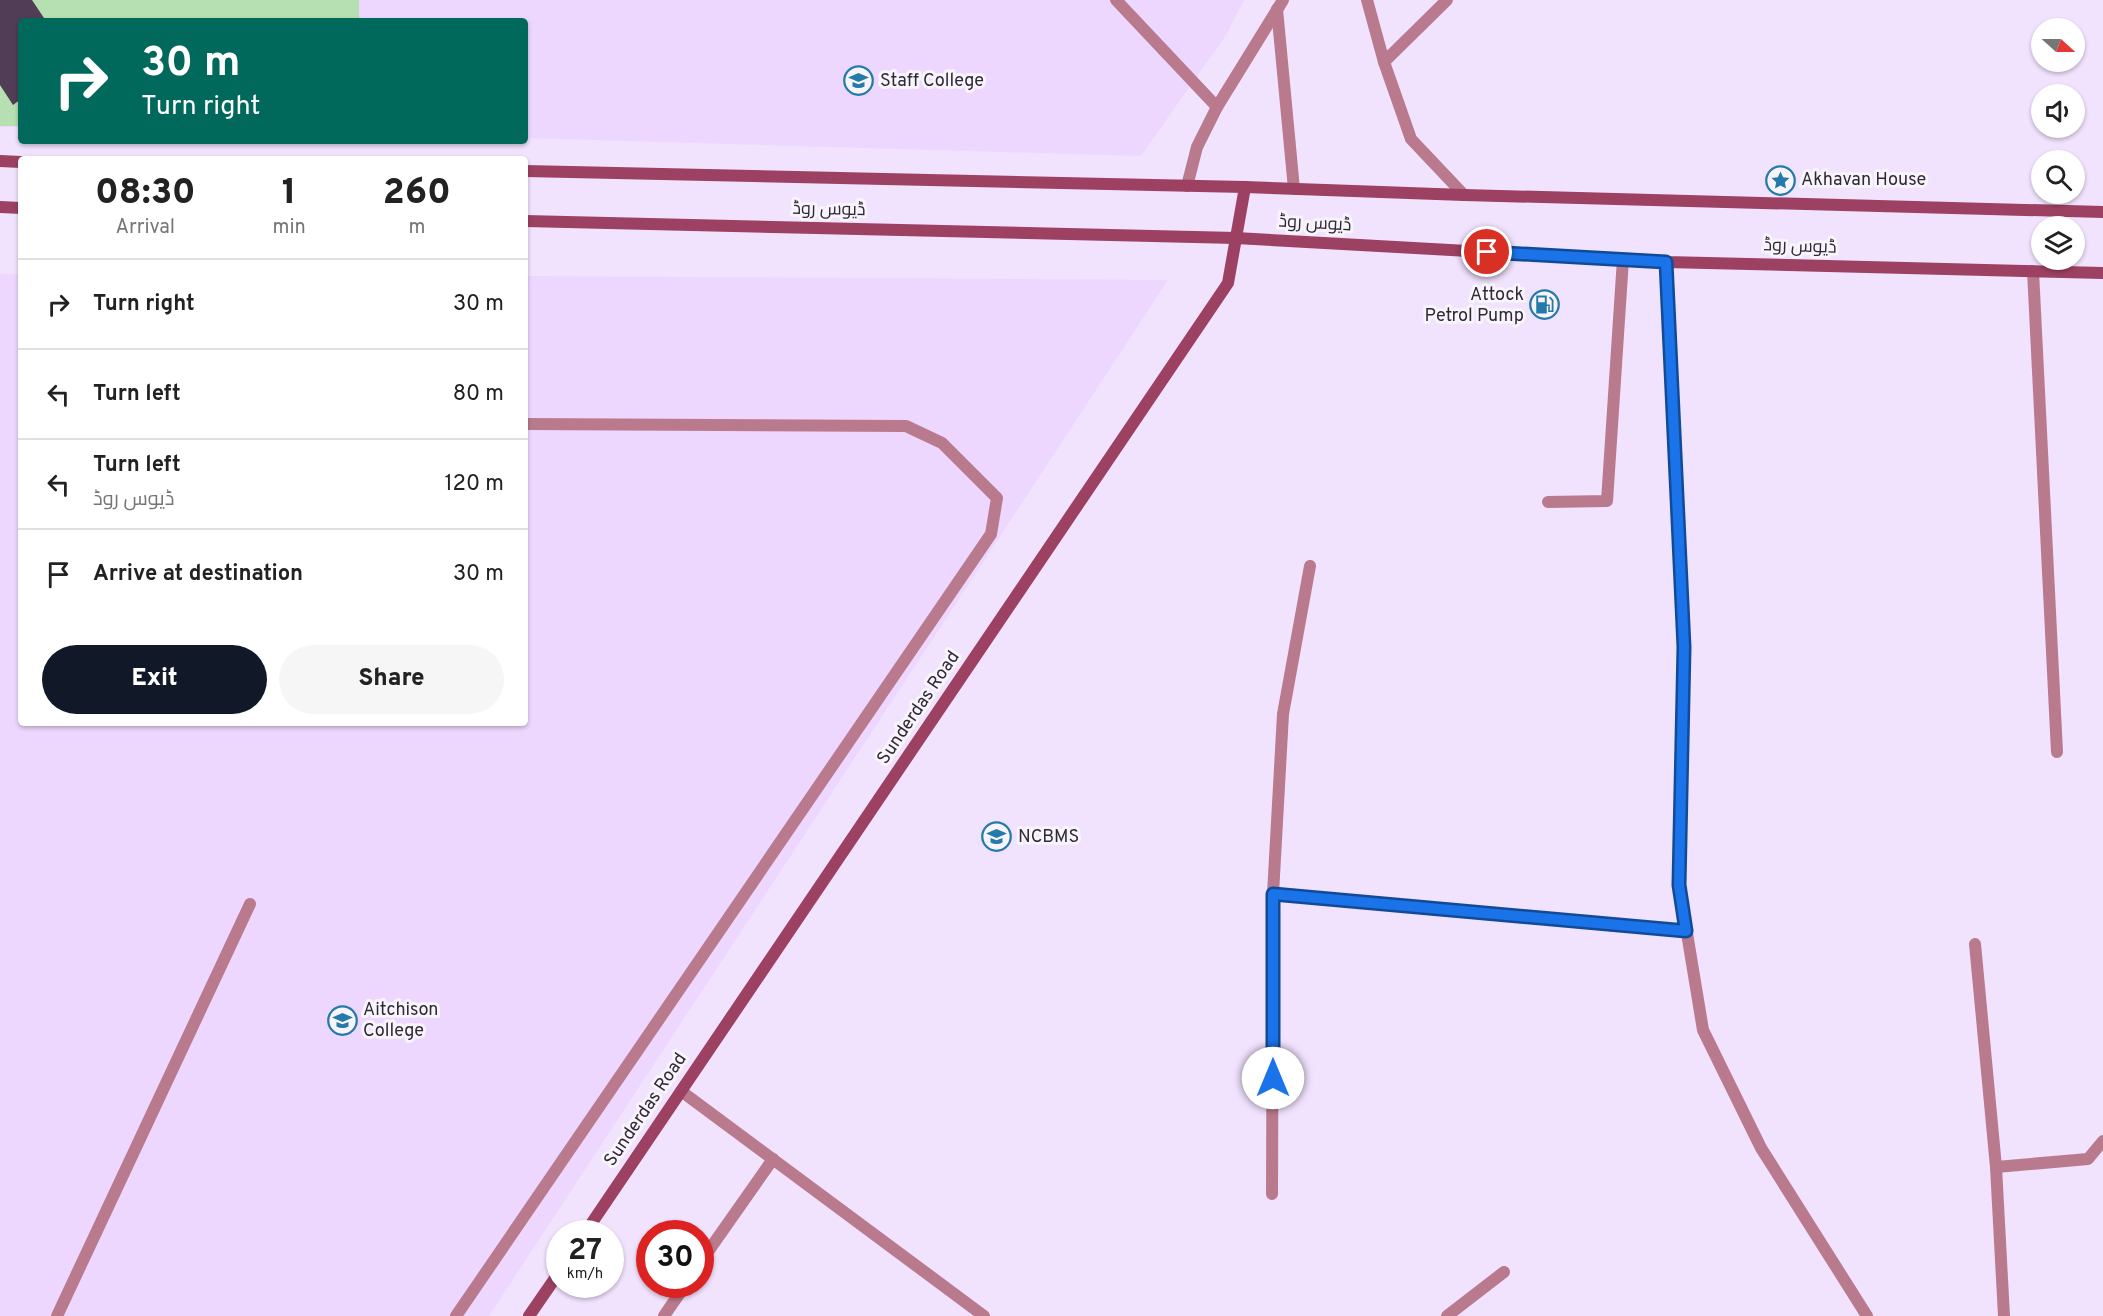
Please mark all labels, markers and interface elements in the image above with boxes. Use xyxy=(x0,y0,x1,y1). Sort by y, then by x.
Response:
north arrow xyxy=(2031,18,2085,72)
map controls xyxy=(2031,18,2085,270)
text: 30 m xyxy=(141,38,240,91)
icon: right xyxy=(42,42,120,120)
school or university icon: Staff College xyxy=(843,65,875,97)
place label: Staff College xyxy=(880,70,984,93)
button: sound xyxy=(2031,84,2085,138)
text: Turn right xyxy=(141,90,260,124)
button: search xyxy=(2031,150,2085,204)
place icon: Akhavan House xyxy=(1764,164,1796,196)
place label: Akhavan House xyxy=(1801,169,1926,192)
text: 08:30 xyxy=(95,171,196,217)
text: 1 xyxy=(282,171,297,217)
text: 260 xyxy=(383,171,451,217)
street label: ڈیوس روڈ xyxy=(792,198,866,222)
street label: ڈیوس روڈ xyxy=(1278,211,1352,237)
text: Arrival xyxy=(115,215,175,241)
text: min xyxy=(273,215,306,241)
text: m xyxy=(408,215,425,241)
button: layers xyxy=(2031,216,2085,270)
pin xyxy=(1461,226,1512,277)
street label: ڈیوس روڈ xyxy=(1763,234,1837,260)
icon: arrive xyxy=(1470,235,1503,268)
place label: Attock Petrol Pump xyxy=(1424,284,1524,328)
icon: right xyxy=(42,288,75,321)
fuel station icon: Attock Petrol Pump xyxy=(1529,289,1561,321)
text: Turn right xyxy=(93,291,195,318)
text: 30 m xyxy=(453,291,504,318)
icon: left xyxy=(42,378,75,411)
text: Turn left xyxy=(93,381,181,408)
text: 80 m xyxy=(453,381,504,408)
text: Turn left xyxy=(93,452,181,479)
icon: left xyxy=(42,468,75,501)
text: 120 m xyxy=(444,471,504,498)
text: ڈیوس روڈ xyxy=(93,487,174,513)
icon: arrive xyxy=(42,558,75,591)
text: Arrive at destination xyxy=(93,561,303,588)
text: 30 m xyxy=(453,561,504,588)
button: Exit xyxy=(42,645,267,714)
button: Share xyxy=(279,645,504,714)
street label: Sunderdas Road xyxy=(873,647,965,769)
school or university icon: NCBMS xyxy=(981,821,1013,853)
place label: NCBMS xyxy=(1018,826,1079,849)
place label: Aitchison College xyxy=(363,999,438,1043)
school or university icon: Aitchison College xyxy=(326,1004,358,1036)
position arrow xyxy=(1241,1046,1305,1110)
street label: Sunderdas Road xyxy=(600,1049,692,1171)
speed limit sign: 30 xyxy=(636,1220,714,1298)
text: 27 xyxy=(568,1233,602,1270)
text: km/h xyxy=(567,1265,603,1284)

